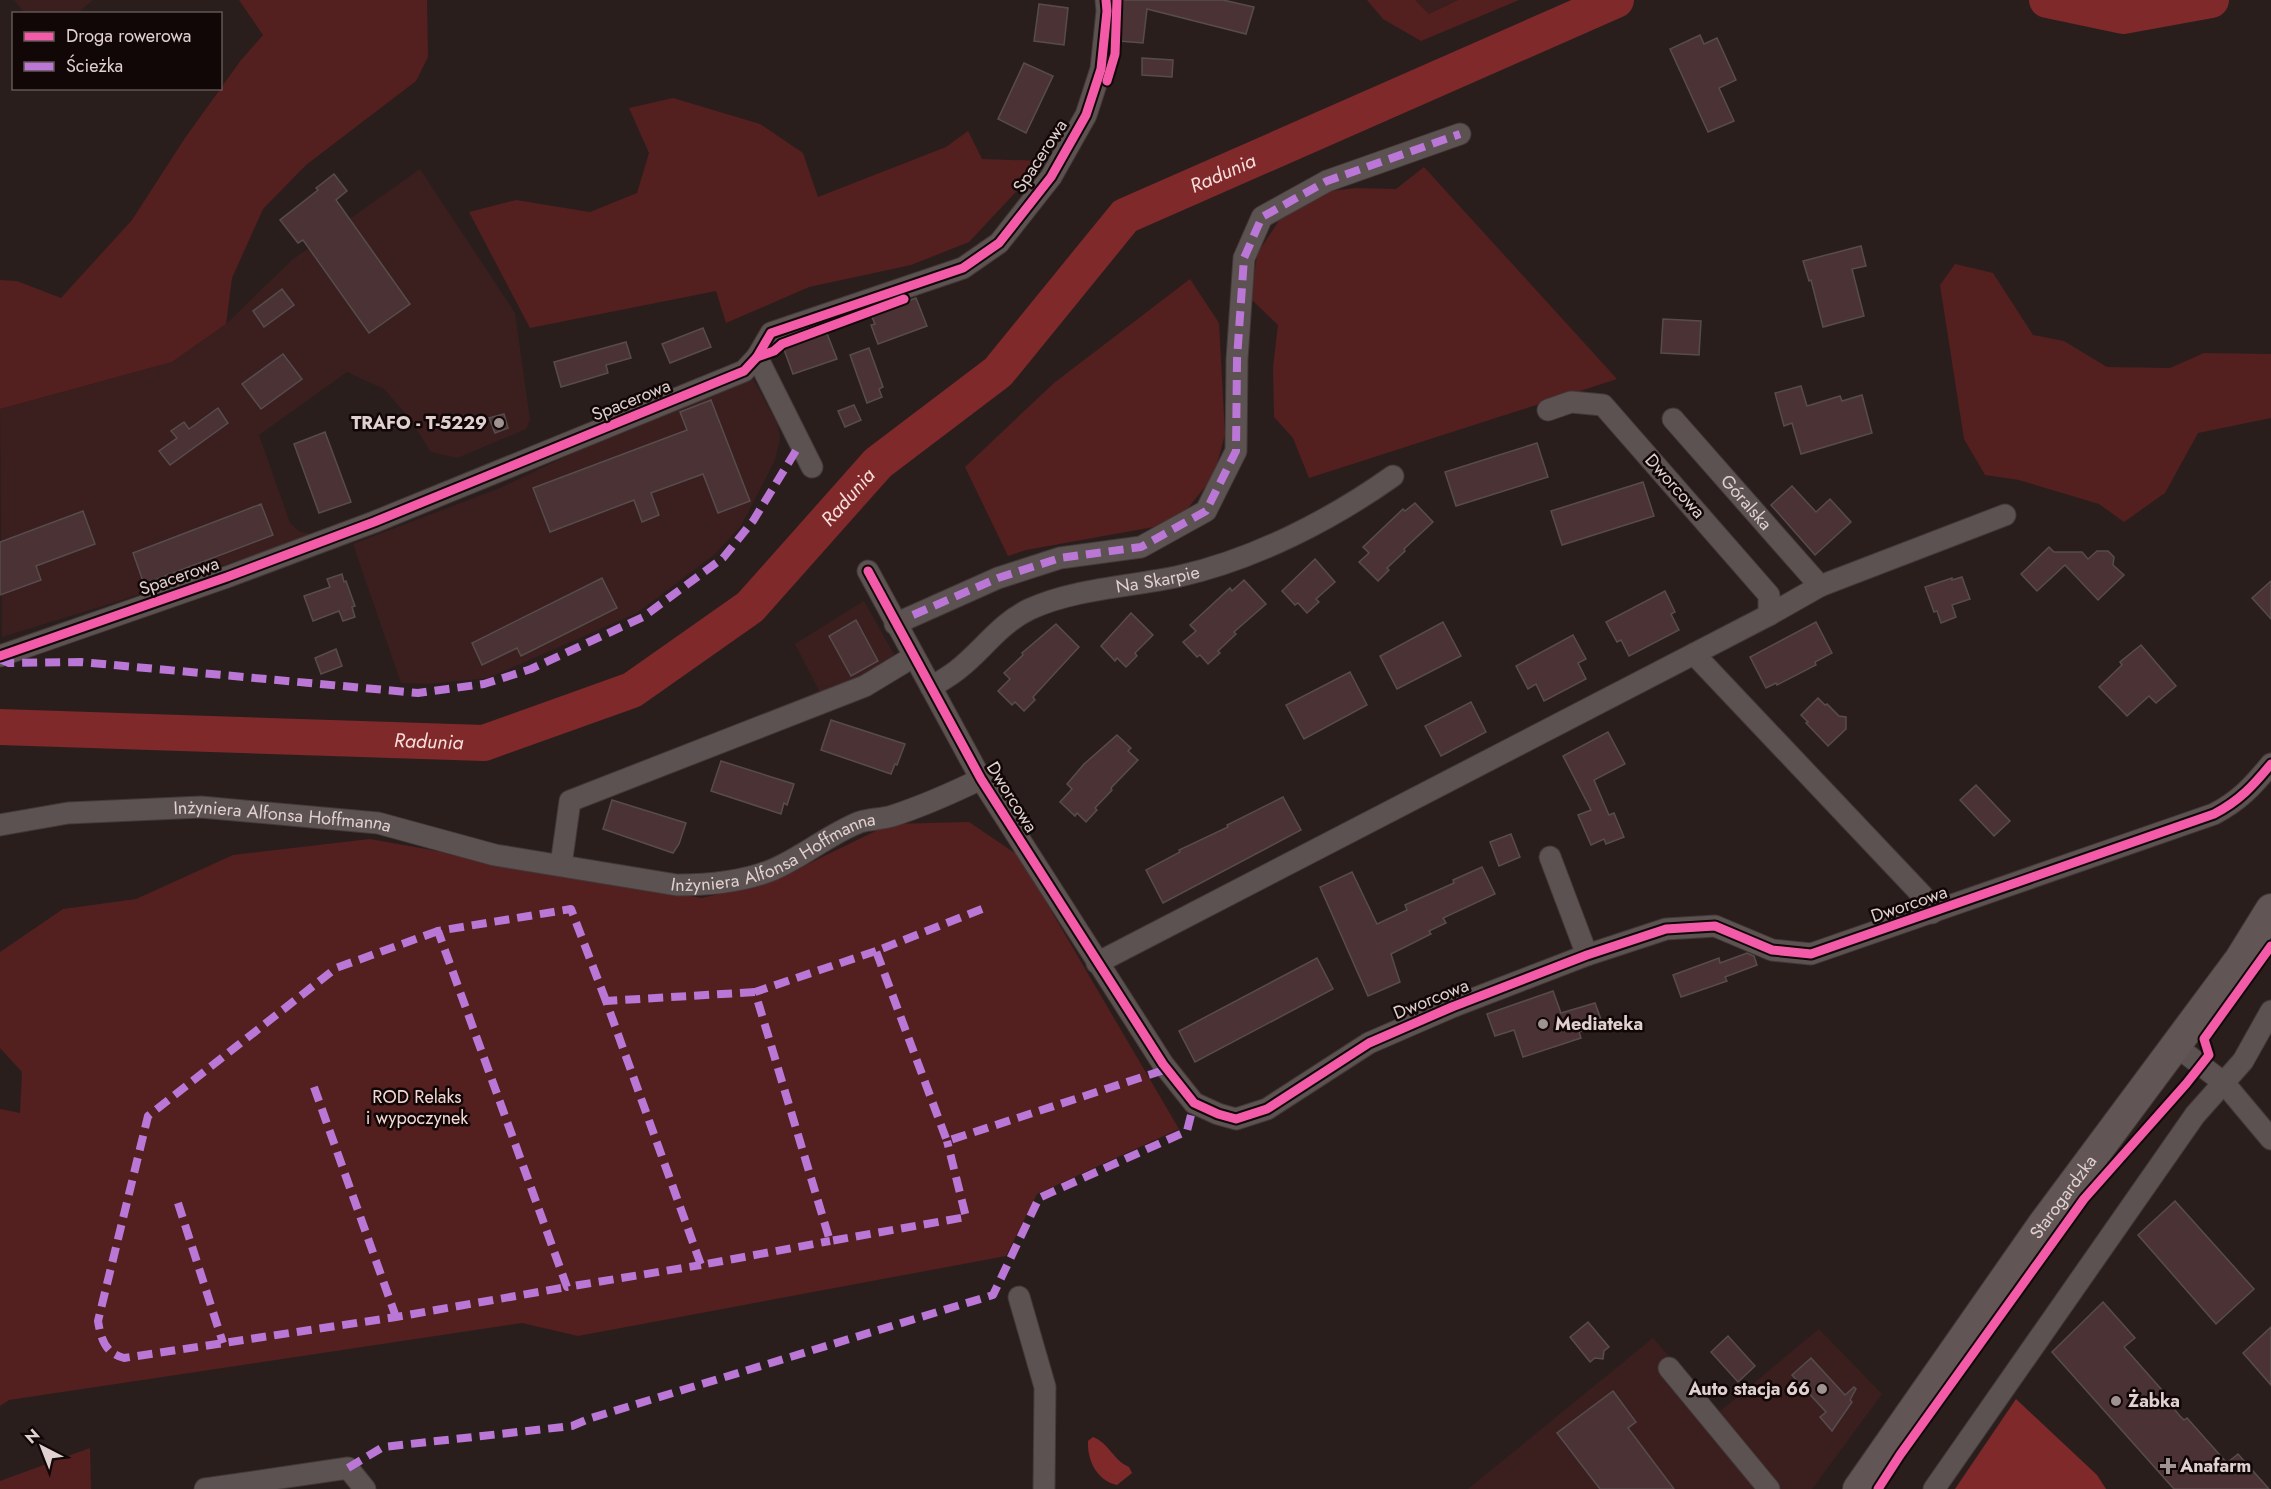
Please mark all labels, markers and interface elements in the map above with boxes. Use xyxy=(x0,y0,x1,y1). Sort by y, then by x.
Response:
legend xyxy=(12,12,222,90)
text: Droga rowerowa xyxy=(66,23,191,49)
text: Ścieżka xyxy=(66,53,123,79)
street label: Spacerowa xyxy=(1006,114,1074,198)
water label: Radunia xyxy=(1185,146,1261,201)
street label: Spacerowa xyxy=(588,372,674,428)
place label: TRAFO - T-5229 xyxy=(351,410,487,436)
marker: TRAFO - T-5229 xyxy=(492,416,506,430)
street label: Dworcowa xyxy=(1639,448,1711,524)
water label: Radunia xyxy=(814,462,882,533)
street label: Góralska xyxy=(1715,469,1778,536)
street label: Spacerowa xyxy=(136,550,222,602)
street label: Na Skarpie xyxy=(1114,559,1202,600)
water label: Radunia xyxy=(394,726,464,757)
street label: Dworcowa xyxy=(980,756,1044,838)
street label: Inżyniera Alfonsa Hoffmanna xyxy=(173,794,394,839)
street label: Inżyniera Alfonsa Hoffmanna xyxy=(669,806,877,898)
street label: Dworcowa xyxy=(1867,879,1951,929)
street label: Dworcowa xyxy=(1389,972,1473,1026)
place label: Mediateka xyxy=(1555,1011,1643,1037)
marker: Mediateka xyxy=(1536,1017,1550,1031)
park label: ROD Relaks i wypoczynek xyxy=(366,1084,468,1131)
street label: Starogardzka xyxy=(2023,1149,2103,1244)
place label: Auto stacja 66 xyxy=(1687,1376,1810,1402)
marker: Auto stacja 66 xyxy=(1815,1382,1829,1396)
place label: Żabka xyxy=(2128,1388,2180,1414)
marker: Żabka xyxy=(2109,1394,2123,1408)
north arrow xyxy=(12,1417,72,1477)
text: N xyxy=(20,1423,45,1449)
place label: Anafarm xyxy=(2179,1453,2251,1479)
marker: Anafarm xyxy=(2161,1459,2175,1473)

